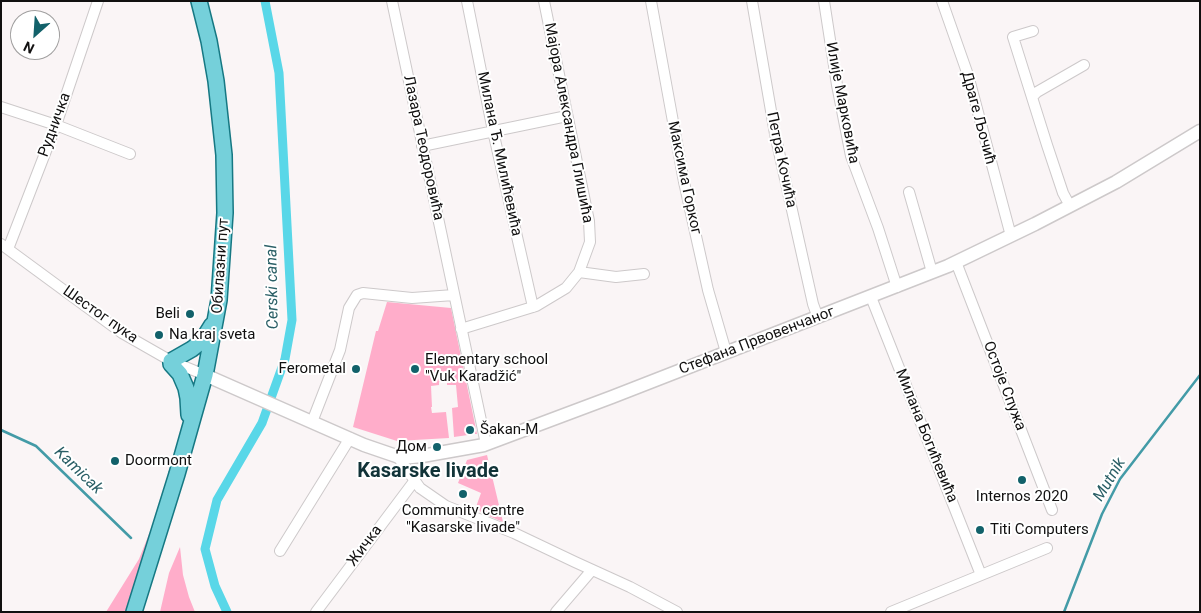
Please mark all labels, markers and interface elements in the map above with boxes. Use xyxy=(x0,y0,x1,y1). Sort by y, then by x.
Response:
north arrow xyxy=(10,10,60,60)
street label: Мајора Александра Глишића xyxy=(540,21,596,225)
text: N xyxy=(21,38,37,57)
street label: Илије Марковића xyxy=(821,41,863,165)
street label: Драге Љочић xyxy=(957,69,999,167)
street label: Милана Ђ. Милићевића xyxy=(473,70,525,238)
street label: Лазара Теодоровића xyxy=(399,74,447,222)
street label: Рудничка xyxy=(35,90,75,160)
street label: Петра Кочића xyxy=(762,110,800,210)
street label: Максима Горког xyxy=(663,120,705,236)
street label: Обилазни пут xyxy=(209,218,233,314)
water label: Cerski canal xyxy=(263,245,283,329)
street label: Шестог пука xyxy=(59,283,141,347)
street label: Стефана Првовенчаног xyxy=(677,303,837,379)
place label: Beli xyxy=(155,305,180,323)
marker: Beli xyxy=(184,308,196,320)
place label: Na kraj sveta xyxy=(169,326,255,344)
marker: Na kraj sveta xyxy=(153,329,165,341)
street label: Остоје Спужа xyxy=(979,339,1029,433)
place label: Elementary school "Vuk Karadžić" xyxy=(425,351,548,386)
place label: Ferometal xyxy=(279,360,346,378)
marker: Ferometal xyxy=(350,363,362,375)
marker: Elementary school "Vuk Karadžić" xyxy=(409,363,421,375)
street label: Милана Богићевића xyxy=(891,367,961,505)
place label: Šakan-M xyxy=(480,421,538,439)
marker: Šakan-M xyxy=(464,424,476,436)
place label: Дом xyxy=(396,438,427,456)
marker: Дом xyxy=(431,441,443,453)
water label: Kamicak xyxy=(50,443,106,499)
place label: Doormont xyxy=(125,452,192,470)
marker: Doormont xyxy=(109,455,121,467)
water label: Mutnik xyxy=(1090,455,1130,505)
district label: Kasarske livade xyxy=(357,460,499,484)
marker: Internos 2020 xyxy=(1016,474,1028,486)
marker: Community centre "Kasarske livade" xyxy=(457,488,469,500)
place label: Internos 2020 xyxy=(976,488,1068,506)
place label: Community centre "Kasarske livade" xyxy=(402,502,524,537)
place label: Titi Computers xyxy=(990,521,1089,539)
street label: Жичка xyxy=(344,522,386,570)
marker: Titi Computers xyxy=(974,524,986,536)

